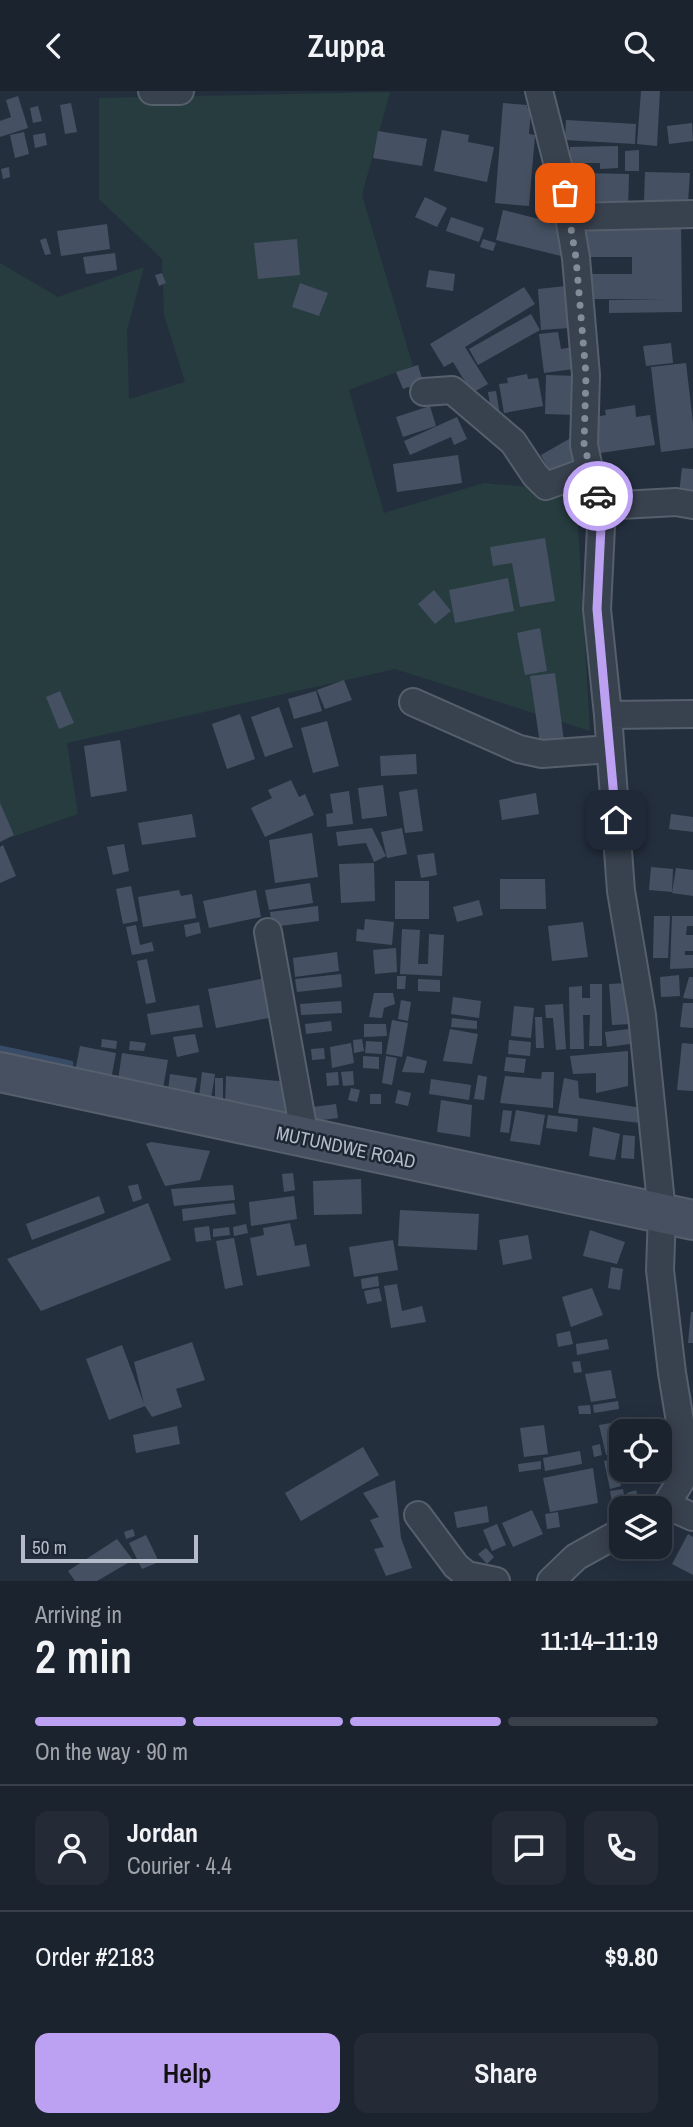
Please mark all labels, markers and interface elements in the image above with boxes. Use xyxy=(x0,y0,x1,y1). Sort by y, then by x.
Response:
text: Zuppa xyxy=(308,24,385,67)
icon: back xyxy=(35,27,73,65)
icon: search xyxy=(620,27,658,65)
pin xyxy=(535,163,595,223)
icon: bag xyxy=(546,174,584,212)
courier xyxy=(563,461,633,531)
icon: car xyxy=(579,477,617,515)
pin xyxy=(586,790,646,850)
icon: home xyxy=(597,801,635,839)
street label: MUTUNDWE ROAD xyxy=(274,1120,418,1174)
map controls xyxy=(609,1419,672,1559)
button: locate xyxy=(609,1419,672,1482)
button: layers xyxy=(609,1496,672,1559)
scale bar xyxy=(21,1532,198,1564)
text: 50 m xyxy=(32,1534,67,1560)
text: Arriving in xyxy=(35,1599,122,1630)
text: 11:14–11:19 xyxy=(540,1623,658,1658)
text: 2 min xyxy=(35,1625,132,1687)
text: On the way · 90 m xyxy=(35,1736,188,1767)
button: person xyxy=(35,1811,109,1885)
button: chat xyxy=(492,1811,566,1885)
button: phone xyxy=(584,1811,658,1885)
text: Jordan xyxy=(127,1815,198,1850)
text: Courier · 4.4 xyxy=(127,1850,232,1881)
text: Order #2183 xyxy=(35,1939,155,1974)
text: $9.80 xyxy=(605,1939,658,1974)
button: Help xyxy=(35,2033,340,2113)
button: Share xyxy=(354,2033,658,2113)

